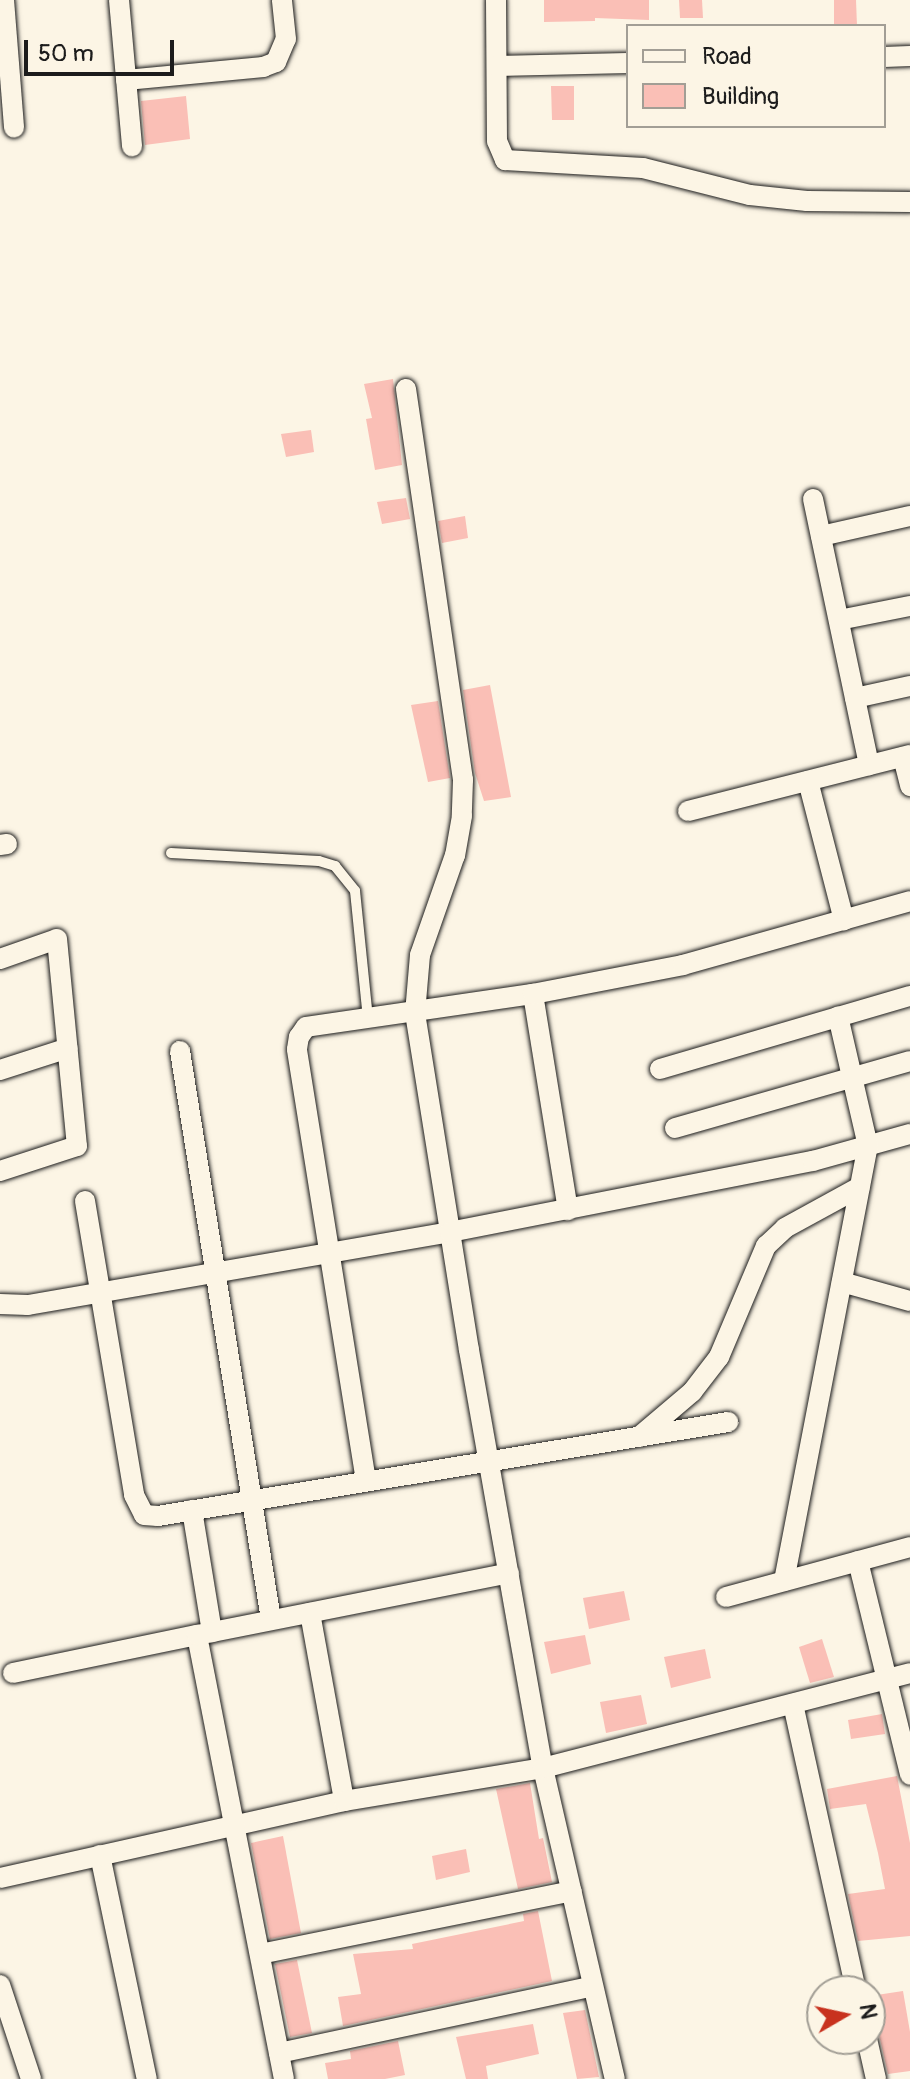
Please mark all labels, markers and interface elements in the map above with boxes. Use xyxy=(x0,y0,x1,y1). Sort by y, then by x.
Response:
scale bar xyxy=(28,24,178,74)
legend xyxy=(626,24,886,128)
text: 50 m xyxy=(38,39,94,68)
text: Road xyxy=(702,42,752,71)
text: Building xyxy=(702,82,779,111)
north arrow xyxy=(806,1975,886,2055)
text: N xyxy=(853,2002,883,2021)

